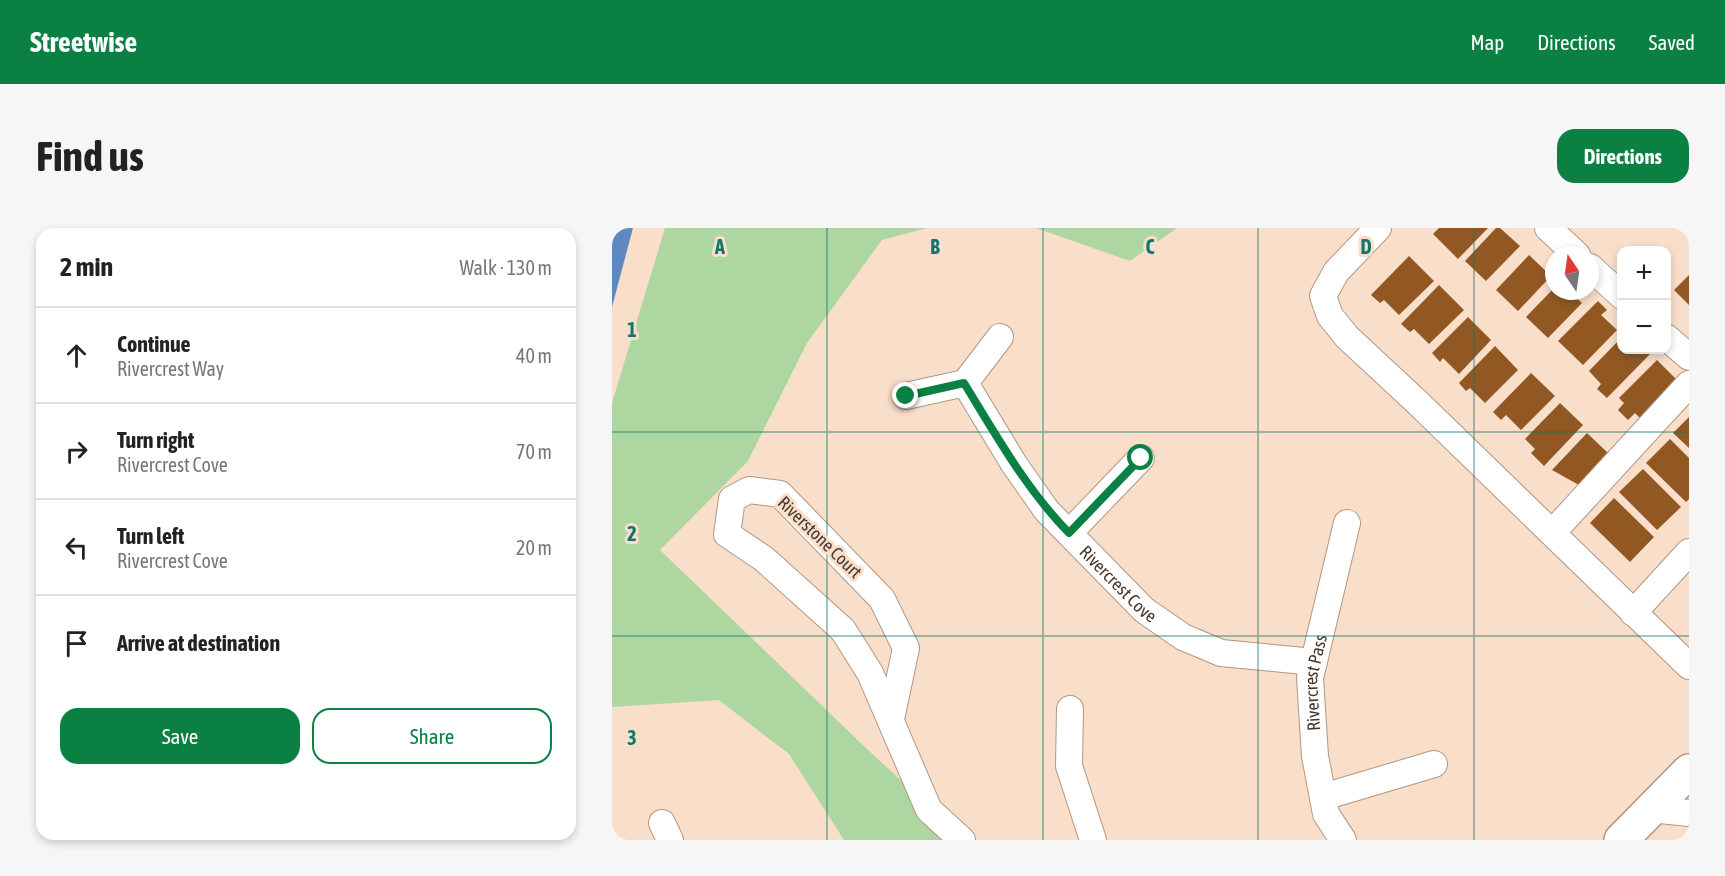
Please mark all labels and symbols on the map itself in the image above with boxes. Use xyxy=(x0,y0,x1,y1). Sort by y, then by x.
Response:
text: A xyxy=(714,235,725,258)
text: B xyxy=(930,235,940,258)
text: C xyxy=(1146,235,1155,258)
text: D xyxy=(1360,235,1372,258)
north arrow xyxy=(1545,246,1599,300)
text: 1 xyxy=(627,318,637,341)
route end xyxy=(892,382,918,408)
route start xyxy=(1127,444,1153,470)
street label: Riverstone Court xyxy=(774,492,866,582)
text: 2 xyxy=(627,522,637,545)
street label: Rivercrest Cove xyxy=(1076,541,1161,626)
street label: Rivercrest Pass xyxy=(1299,632,1331,732)
text: 3 xyxy=(627,726,637,749)

